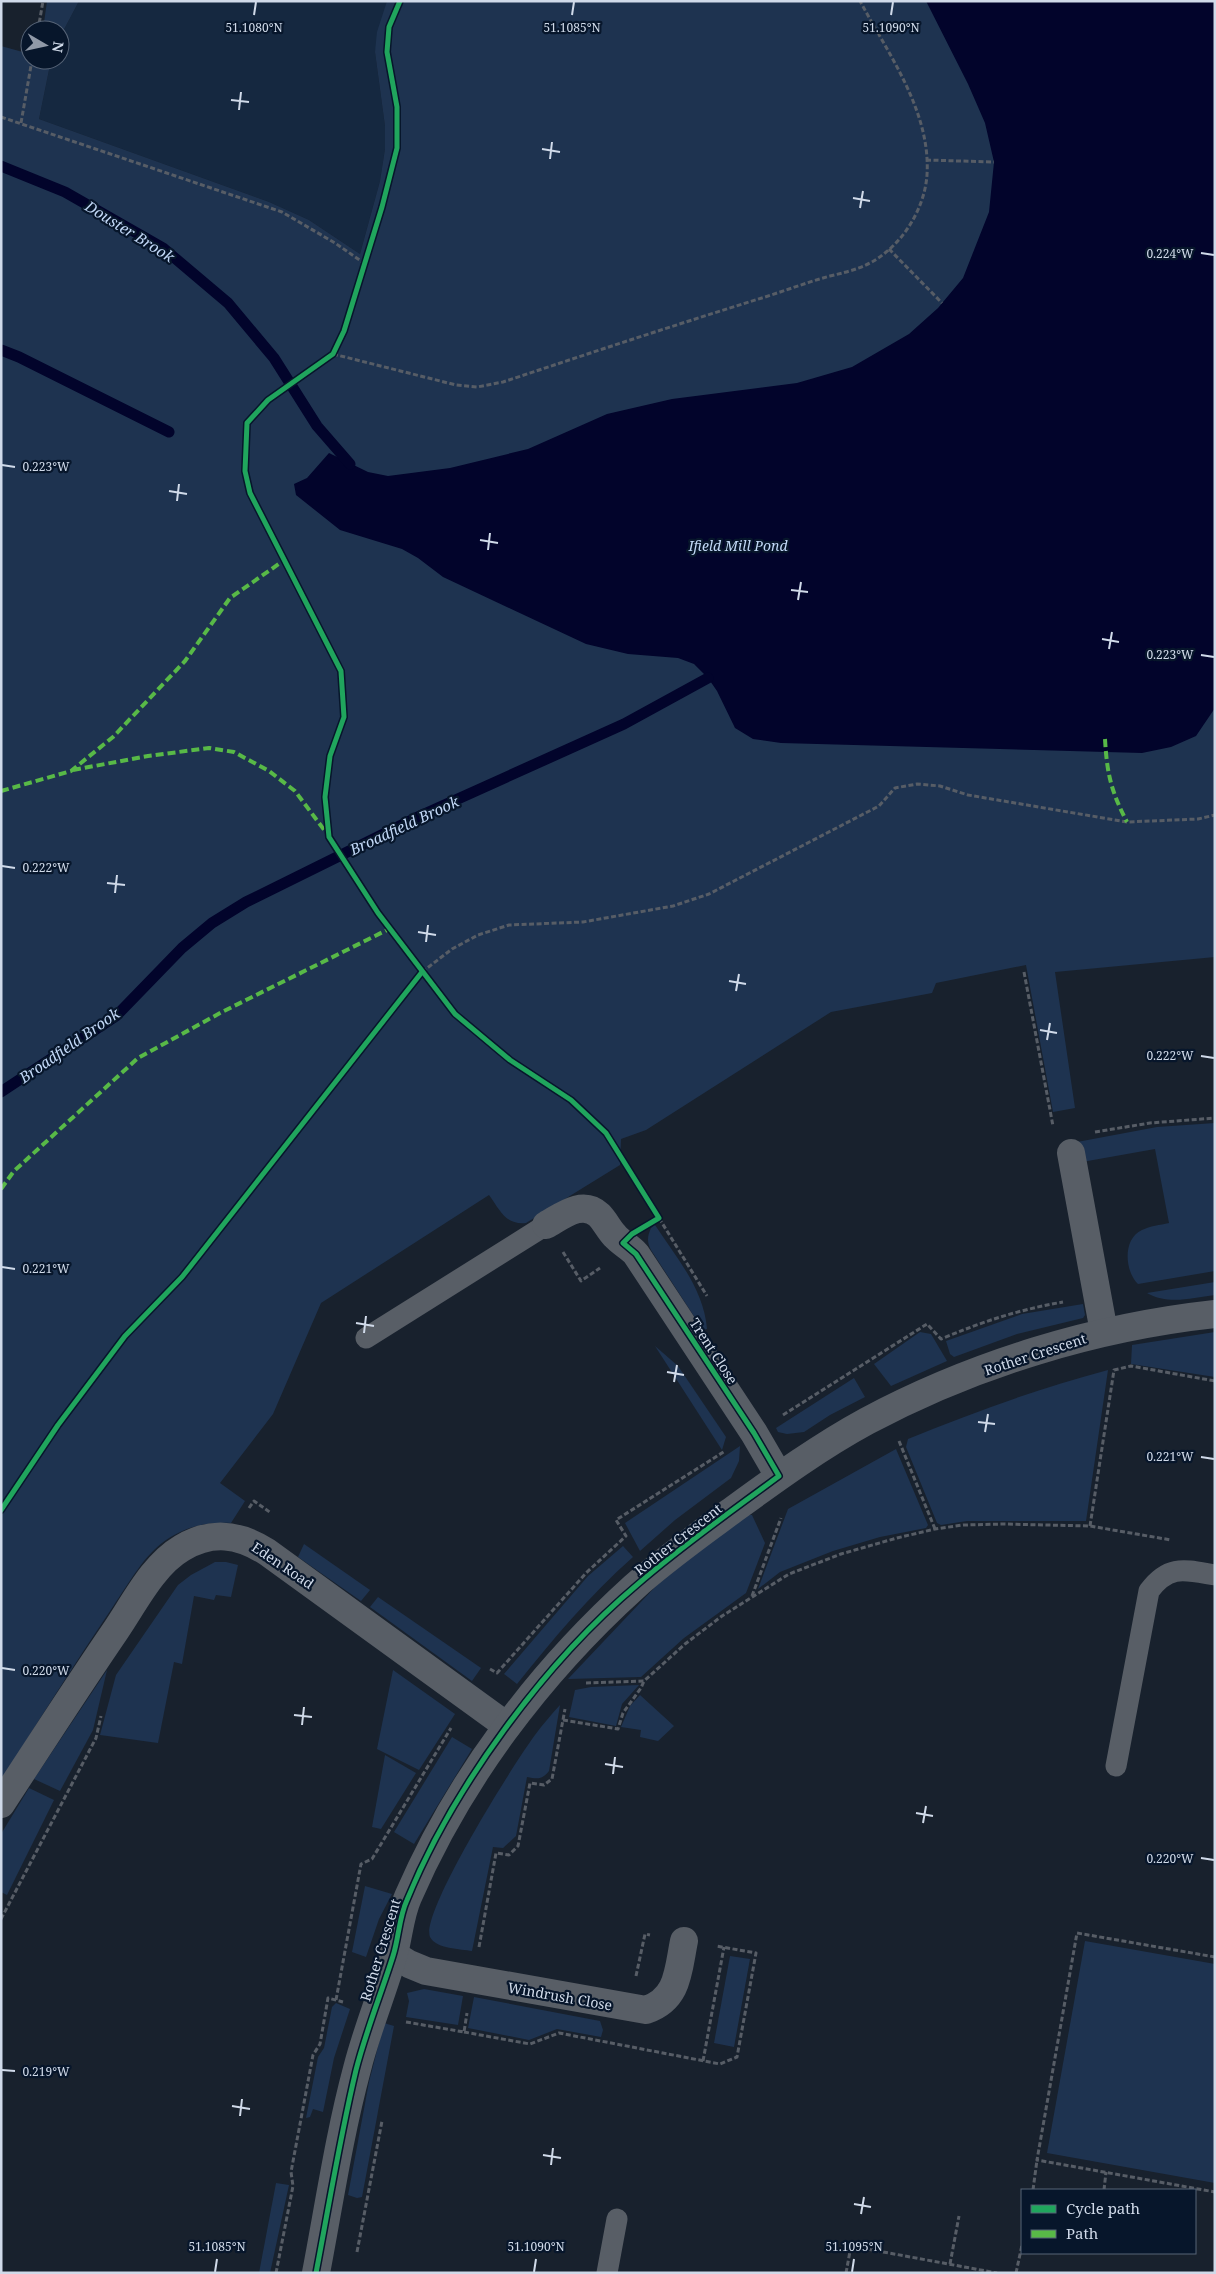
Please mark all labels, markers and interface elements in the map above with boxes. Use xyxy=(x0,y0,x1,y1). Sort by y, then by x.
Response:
text: 51.1080°N xyxy=(225,19,283,36)
text: 51.1085°N xyxy=(543,19,601,36)
text: 51.1090°N xyxy=(862,19,920,36)
north arrow xyxy=(20,20,70,70)
text: N xyxy=(48,40,69,54)
water label: Douster Brook xyxy=(81,195,179,267)
text: 0.224°W xyxy=(1146,245,1194,262)
text: 0.223°W xyxy=(22,458,70,475)
park label: Ifield Mill Pond xyxy=(687,536,788,555)
text: 0.223°W xyxy=(1146,646,1194,663)
water label: Broadfield Brook xyxy=(345,791,462,859)
text: 0.222°W xyxy=(22,859,70,876)
water label: Broadfield Brook xyxy=(14,1003,124,1088)
text: 0.222°W xyxy=(1146,1047,1194,1064)
text: 0.221°W xyxy=(22,1260,70,1277)
street label: Trent Close xyxy=(686,1314,742,1388)
street label: Rother Crescent xyxy=(982,1329,1088,1379)
text: 0.221°W xyxy=(1146,1448,1194,1465)
street label: Rother Crescent xyxy=(630,1499,726,1579)
street label: Eden Road xyxy=(248,1537,318,1593)
text: 0.220°W xyxy=(22,1662,70,1679)
text: 0.220°W xyxy=(1146,1850,1194,1867)
street label: Rother Crescent xyxy=(355,1896,405,2004)
street label: Windrush Close xyxy=(506,1977,614,2015)
text: 0.219°W xyxy=(22,2063,70,2080)
legend xyxy=(1021,2189,1196,2254)
text: Cycle path xyxy=(1066,2198,1141,2218)
text: Path xyxy=(1066,2223,1099,2243)
text: 51.1085°N xyxy=(188,2238,246,2255)
text: 51.1090°N xyxy=(507,2238,565,2255)
text: 51.1095°N xyxy=(825,2238,883,2255)

